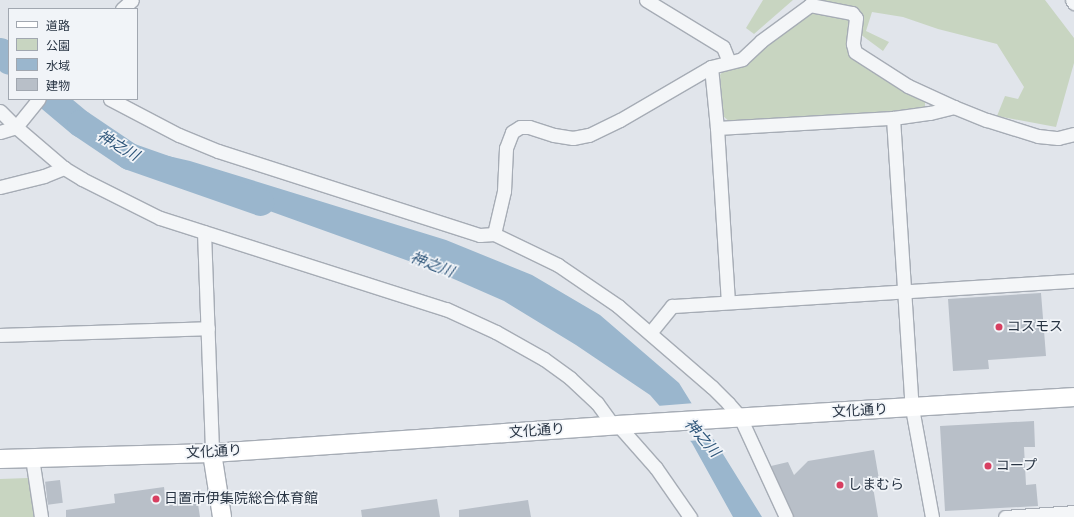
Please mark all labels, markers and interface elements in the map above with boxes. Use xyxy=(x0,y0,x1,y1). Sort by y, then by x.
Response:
legend xyxy=(8,8,138,100)
text: 道路 xyxy=(46,19,70,33)
text: 公園 xyxy=(46,39,70,53)
text: 水域 xyxy=(46,59,70,73)
text: 建物 xyxy=(46,79,70,93)
water label: 神之川 xyxy=(94,127,142,165)
water label: 神之川 xyxy=(408,249,456,281)
place label: コスモス xyxy=(1007,319,1063,335)
marker: コスモス xyxy=(994,322,1004,332)
street label: 文化通り xyxy=(832,401,888,421)
water label: 神之川 xyxy=(680,415,724,461)
street label: 文化通り xyxy=(508,421,566,441)
street label: 文化通り xyxy=(186,442,242,462)
place label: コープ xyxy=(996,458,1038,474)
marker: コープ xyxy=(983,461,993,471)
place label: しまむら xyxy=(848,477,904,493)
marker: しまむら xyxy=(835,480,845,490)
place label: 日置市伊集院総合体育館 xyxy=(164,491,318,507)
marker: 日置市伊集院総合体育館 xyxy=(151,494,161,504)

